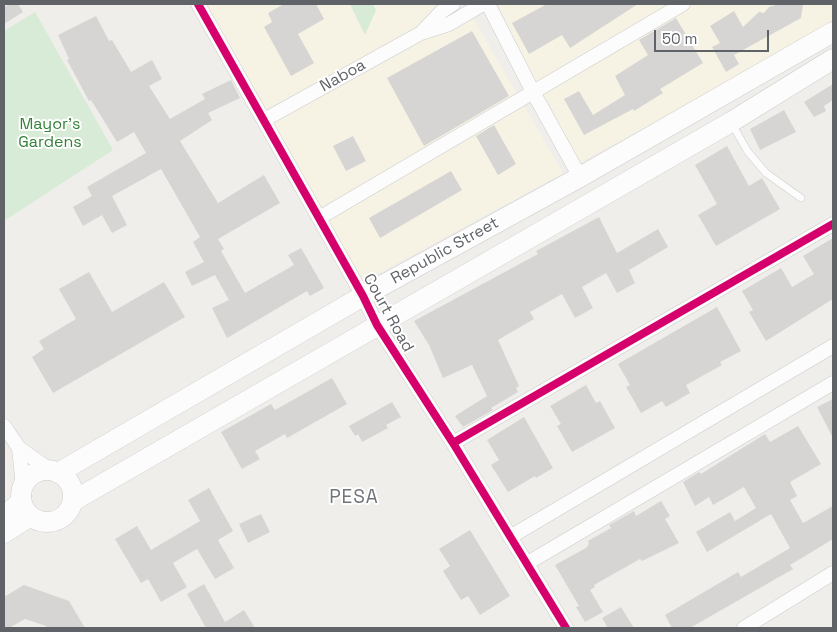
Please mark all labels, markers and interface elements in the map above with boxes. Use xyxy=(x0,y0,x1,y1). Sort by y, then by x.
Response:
scale bar xyxy=(657,20,772,52)
text: 50 m xyxy=(662,29,697,48)
street label: Naboa xyxy=(317,56,369,96)
park label: Mayor's Gardens xyxy=(18,115,82,153)
street label: Republic Street xyxy=(388,213,502,289)
street label: Court Road xyxy=(359,270,417,356)
district label: PESA xyxy=(329,487,379,509)

